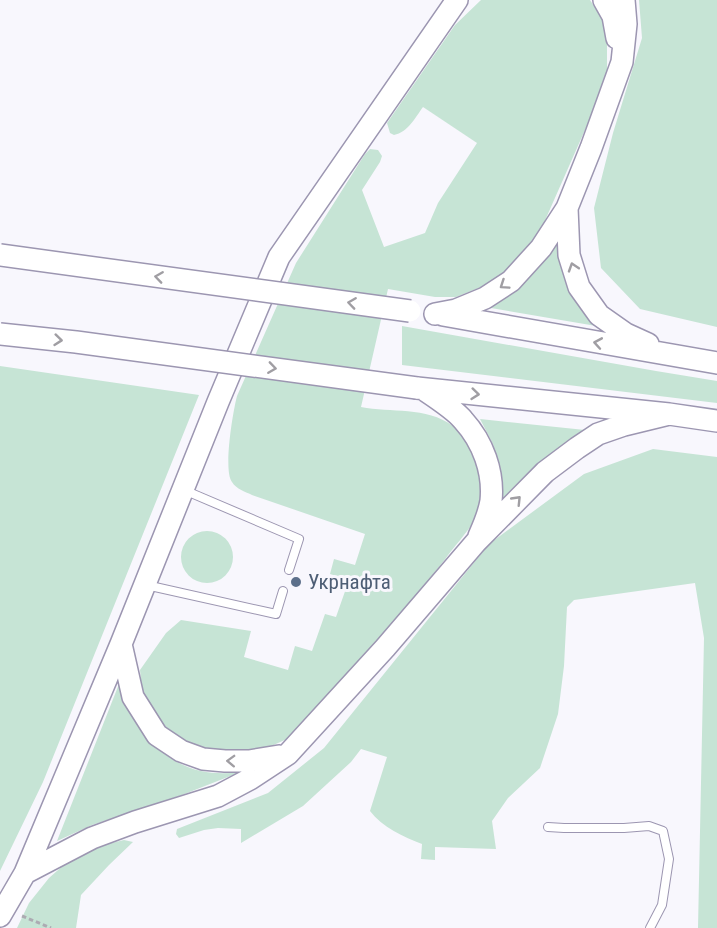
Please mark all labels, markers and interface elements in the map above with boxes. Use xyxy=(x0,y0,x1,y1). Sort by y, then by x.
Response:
one-way arrow xyxy=(568,262,580,273)
one-way arrow xyxy=(155,271,164,283)
one-way arrow xyxy=(499,278,510,289)
one-way arrow xyxy=(348,297,357,309)
one-way arrow xyxy=(54,333,63,346)
one-way arrow xyxy=(593,337,602,349)
one-way arrow xyxy=(268,362,277,374)
one-way arrow xyxy=(470,387,480,400)
one-way arrow xyxy=(510,497,521,508)
place label: Укрнафта xyxy=(308,570,391,594)
marker: Укрнафта xyxy=(289,575,303,589)
one-way arrow xyxy=(226,755,235,767)

